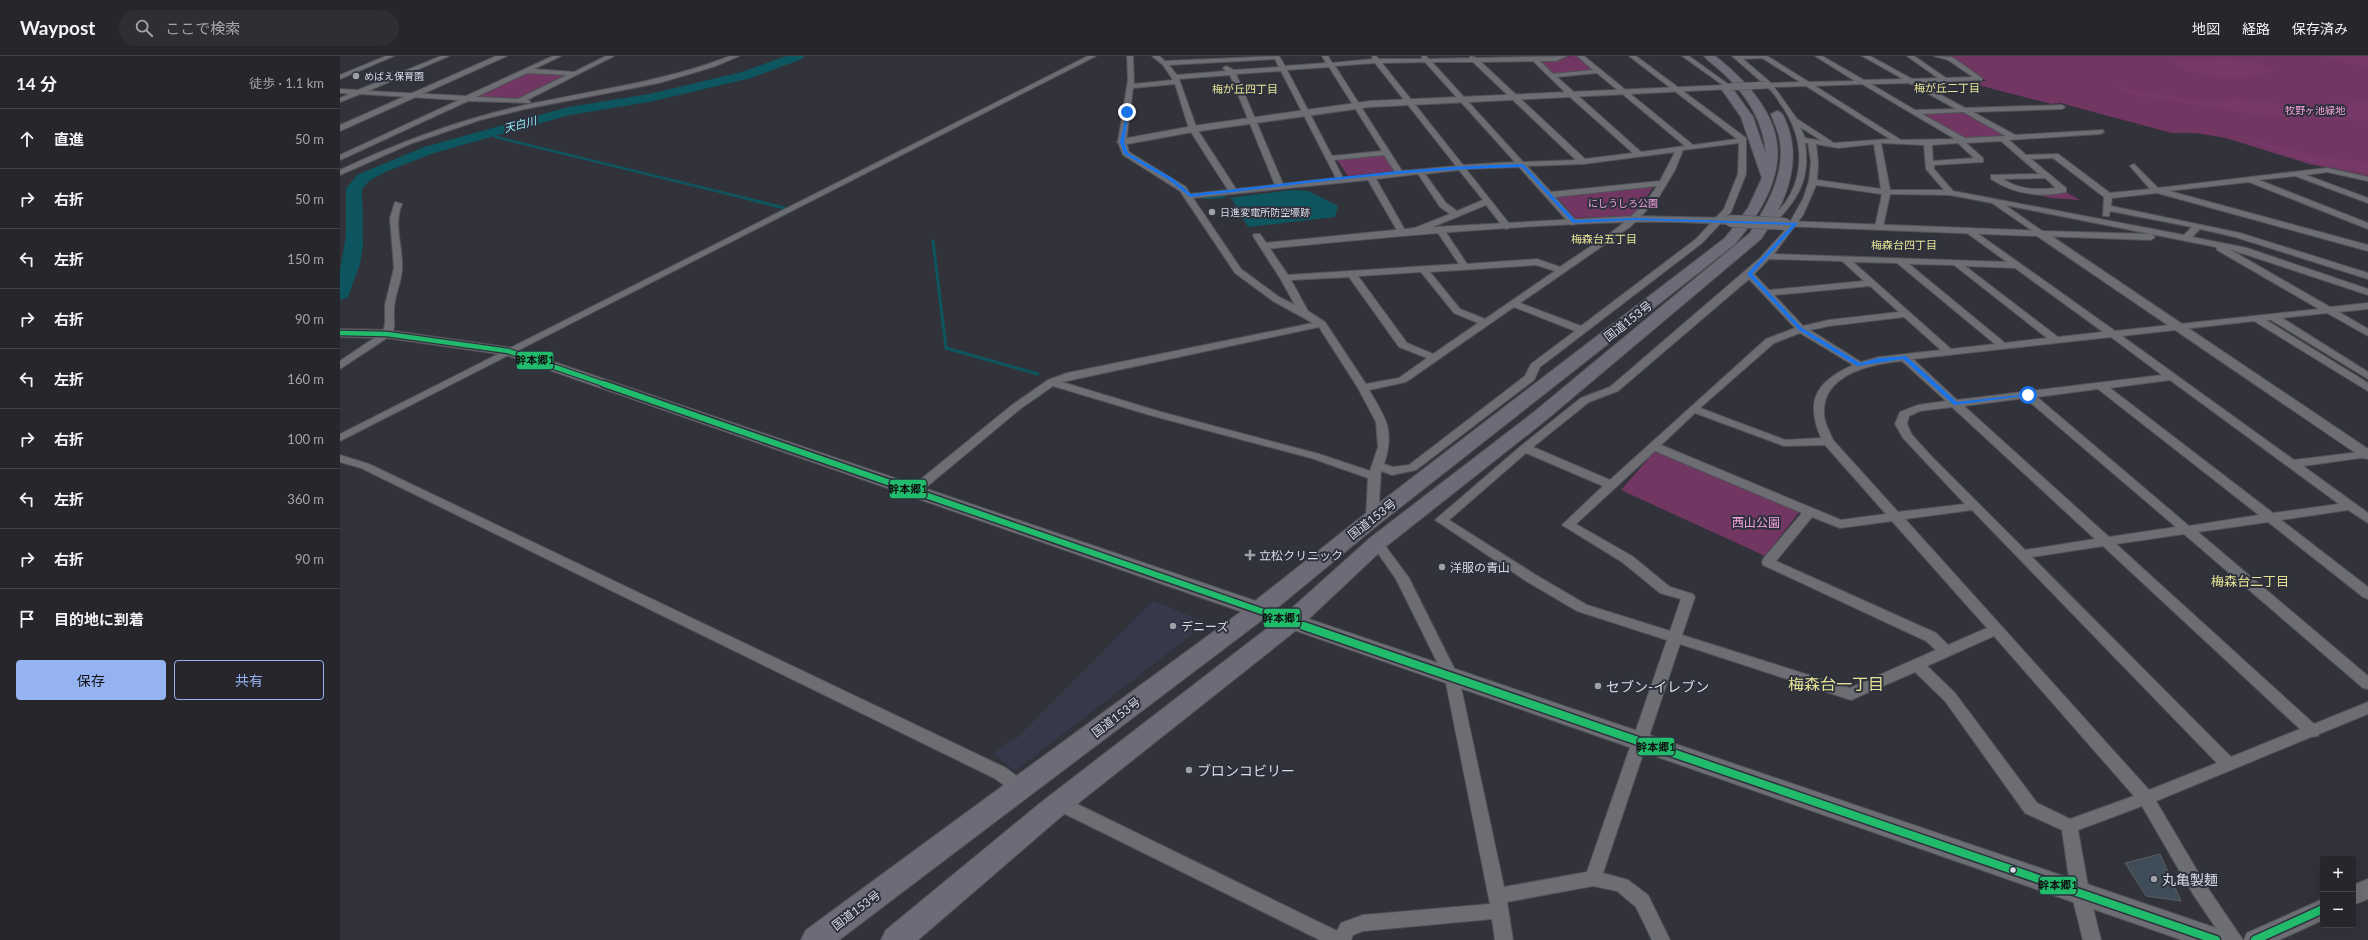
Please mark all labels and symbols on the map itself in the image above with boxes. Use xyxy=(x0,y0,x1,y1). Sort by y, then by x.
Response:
place label: めばえ保育園 xyxy=(364,70,424,82)
marker: めばえ保育園 xyxy=(351,71,361,81)
district label: 梅が丘二丁目 xyxy=(1914,81,1980,94)
district label: 梅が丘四丁目 xyxy=(1212,82,1278,95)
route end xyxy=(1118,103,1136,121)
park label: 牧野ヶ池緑地 xyxy=(2285,104,2346,116)
water label: 天白川 xyxy=(502,113,539,135)
park label: にしうしろ公園 xyxy=(1588,197,1658,209)
place label: 日進変電所防空壕跡 xyxy=(1220,206,1310,218)
marker: 日進変電所防空壕跡 xyxy=(1207,207,1217,217)
district label: 梅森台五丁目 xyxy=(1571,232,1637,245)
district label: 梅森台四丁目 xyxy=(1871,238,1937,251)
street label: 国道153号 xyxy=(1601,298,1655,344)
line badge: 幹本郷1 xyxy=(516,351,554,370)
text: 幹本郷1 xyxy=(515,353,555,366)
route start xyxy=(2019,386,2037,404)
line badge: 幹本郷1 xyxy=(889,479,927,499)
text: 幹本郷1 xyxy=(888,482,928,495)
street label: 国道153号 xyxy=(1345,496,1399,542)
park label: 西山公園 xyxy=(1732,515,1780,530)
place label: 立松クリニック xyxy=(1259,548,1343,563)
marker: 立松クリニック xyxy=(1244,549,1256,561)
place label: 洋服の青山 xyxy=(1450,560,1510,575)
marker: 洋服の青山 xyxy=(1437,562,1447,572)
district label: 梅森台二丁目 xyxy=(2211,573,2289,589)
line badge: 幹本郷1 xyxy=(1263,608,1301,628)
text: 幹本郷1 xyxy=(1262,611,1302,624)
place label: デニーズ xyxy=(1181,619,1228,634)
marker: デニーズ xyxy=(1168,621,1178,631)
district label: 梅森台一丁目 xyxy=(1788,674,1884,693)
place label: セブン-イレブン xyxy=(1606,678,1709,695)
marker: セブン-イレブン xyxy=(1593,681,1603,691)
street label: 国道153号 xyxy=(1089,694,1143,740)
line badge: 幹本郷1 xyxy=(1637,737,1675,756)
text: 幹本郷1 xyxy=(1636,740,1676,753)
place label: ブロンコビリー xyxy=(1197,762,1295,779)
marker: ブロンコビリー xyxy=(1184,765,1194,775)
unlabelled marker xyxy=(2008,865,2018,875)
place label: 丸亀製麺 xyxy=(2162,871,2218,888)
marker: 丸亀製麺 xyxy=(2149,874,2159,884)
line badge: 幹本郷1 xyxy=(2039,876,2077,895)
text: 幹本郷1 xyxy=(2038,878,2078,891)
street label: 国道153号 xyxy=(829,887,883,933)

